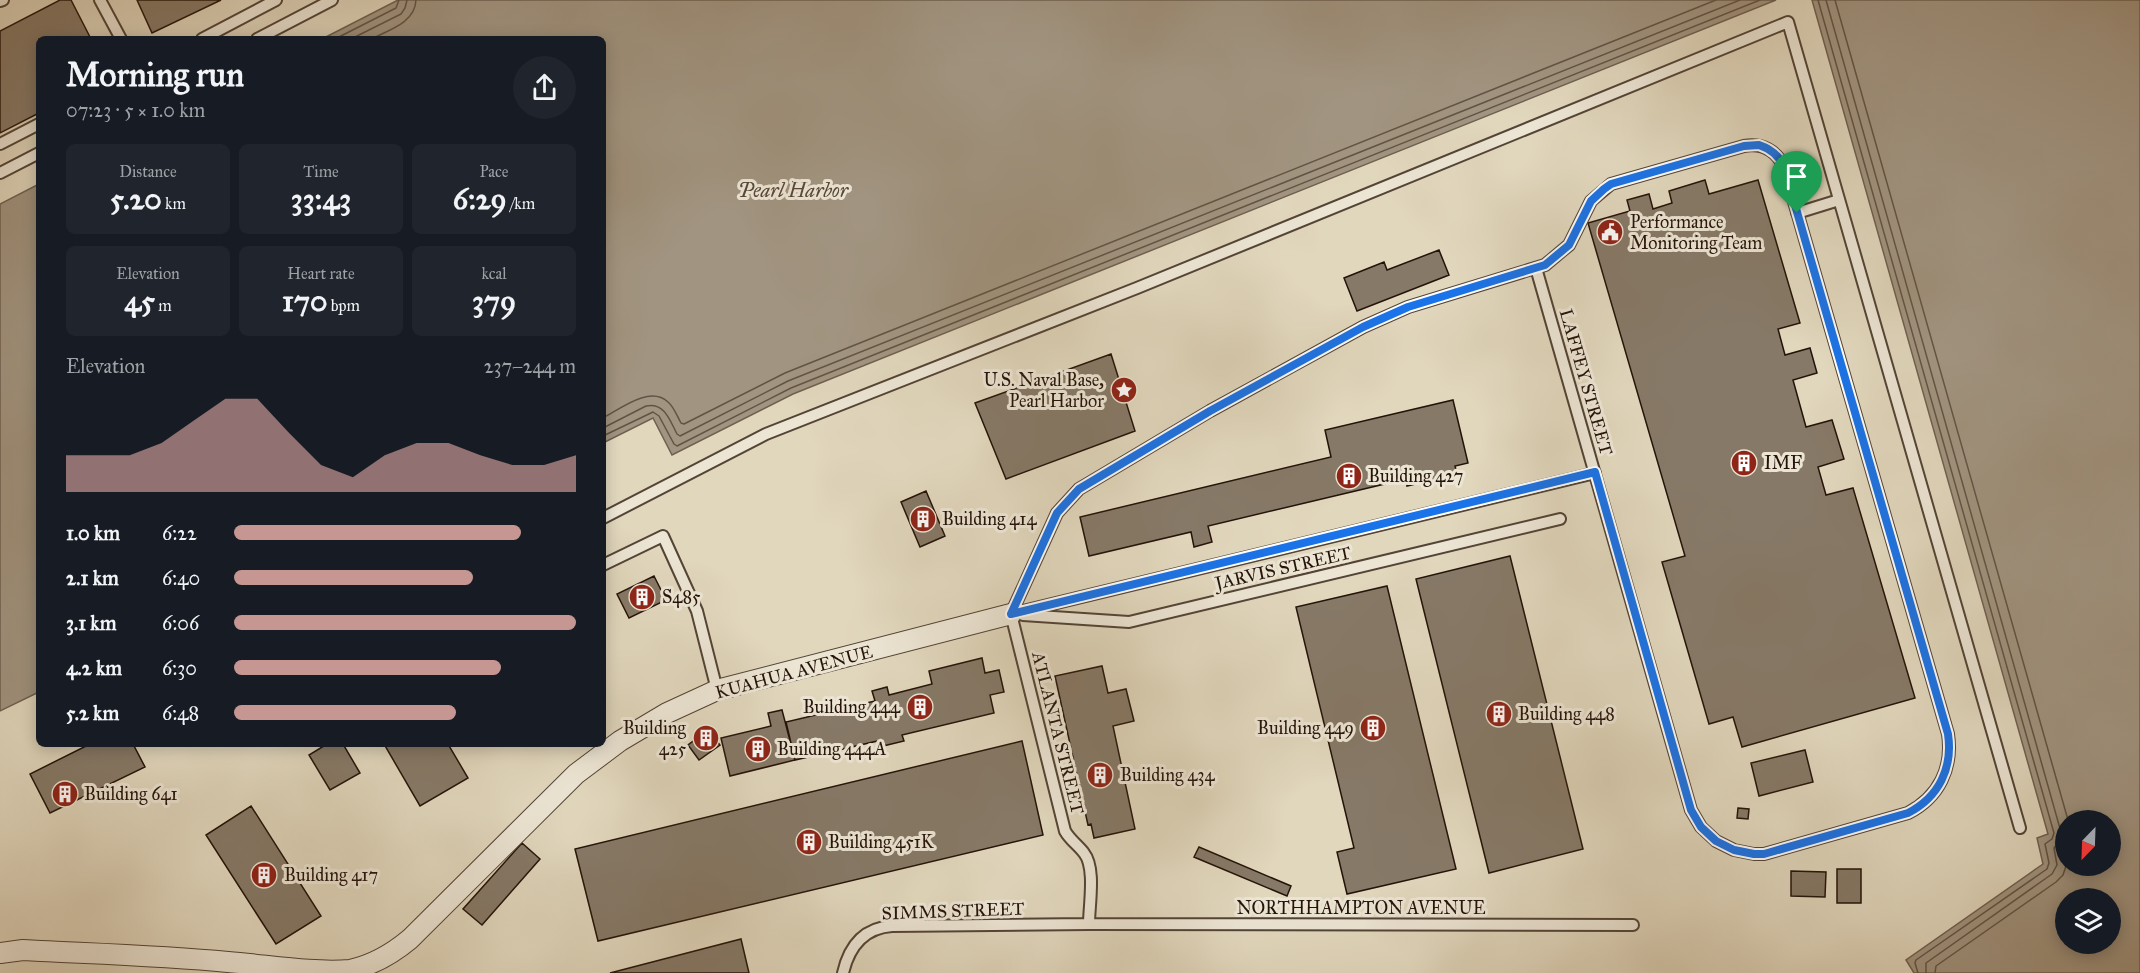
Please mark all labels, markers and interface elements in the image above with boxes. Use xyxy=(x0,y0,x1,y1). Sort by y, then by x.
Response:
text: Morning run xyxy=(66,55,244,95)
button: share xyxy=(513,56,576,119)
text: 07:23 · 5 × 1.0 km xyxy=(66,98,205,122)
pin xyxy=(1771,151,1822,213)
icon: arrive xyxy=(1780,160,1813,193)
text: Distance xyxy=(119,162,177,181)
text: Time xyxy=(303,162,339,181)
text: Pace xyxy=(479,162,509,181)
water label: Pearl Harbor xyxy=(738,178,850,202)
text: 5.20 xyxy=(110,181,162,217)
text: 33:43 xyxy=(291,181,351,217)
text: 6:29 xyxy=(453,181,507,217)
text: km xyxy=(162,194,186,213)
text: /km xyxy=(507,194,535,213)
place label: Performance Monitoring Team xyxy=(1630,211,1762,255)
public building icon: Performance Monitoring Team xyxy=(1595,217,1625,247)
text: Elevation xyxy=(116,264,180,283)
text: Heart rate xyxy=(287,264,355,283)
text: kcal xyxy=(481,264,507,283)
text: 45 xyxy=(124,283,155,319)
text: 170 xyxy=(282,283,327,319)
text: 379 xyxy=(472,283,516,319)
text: m xyxy=(155,296,172,315)
text: bpm xyxy=(327,296,360,315)
street label: LAFFEY STREET xyxy=(1555,306,1617,458)
text: Elevation xyxy=(66,354,145,378)
text: 237–244 m xyxy=(484,354,576,378)
place label: U.S. Naval Base, Pearl Harbor xyxy=(983,369,1104,412)
place icon: U.S. Naval Base, Pearl Harbor xyxy=(1109,375,1139,405)
building icon: IMF xyxy=(1729,448,1759,478)
place label: IMF xyxy=(1764,452,1802,474)
building icon: Building 427 xyxy=(1334,461,1364,491)
place label: Building 427 xyxy=(1368,465,1463,488)
building icon: Building 414 xyxy=(908,504,938,534)
place label: Building 414 xyxy=(942,508,1037,531)
text: 1.0 km xyxy=(66,521,120,545)
text: 6:22 xyxy=(162,521,197,545)
street label: JARVIS STREET xyxy=(1211,542,1353,596)
text: 2.1 km xyxy=(66,566,119,590)
text: 6:40 xyxy=(162,566,200,590)
building icon: S485 xyxy=(627,582,657,612)
place label: S485 xyxy=(662,586,701,608)
text: 3.1 km xyxy=(66,611,116,635)
text: 6:06 xyxy=(162,611,199,635)
street label: KUAHUA AVENUE xyxy=(713,640,875,704)
street label: ATLANTA STREET xyxy=(1027,648,1089,817)
text: 4.2 km xyxy=(66,656,122,680)
text: 6:30 xyxy=(162,656,197,680)
building icon: Building 444 xyxy=(905,692,935,722)
place label: Building 444 xyxy=(803,696,901,719)
building icon: Building 448 xyxy=(1484,699,1514,729)
text: 5.2 km xyxy=(66,701,119,725)
text: 6:48 xyxy=(162,701,199,725)
place label: Building 448 xyxy=(1518,703,1615,726)
building icon: Building 449 xyxy=(1358,713,1388,743)
place label: Building 425 xyxy=(623,717,687,760)
place label: Building 449 xyxy=(1257,717,1354,740)
building icon: Building 425 xyxy=(691,723,721,753)
building icon: Building 444A xyxy=(743,734,773,764)
place label: Building 444A xyxy=(777,738,886,761)
building icon: Building 434 xyxy=(1085,760,1115,790)
place label: Building 434 xyxy=(1120,764,1215,787)
building icon: Building 641 xyxy=(50,779,80,809)
place label: Building 641 xyxy=(84,783,178,806)
north arrow xyxy=(2055,810,2121,876)
map controls xyxy=(2055,810,2121,954)
building icon: Building 451K xyxy=(794,827,824,857)
place label: Building 451K xyxy=(828,831,935,854)
building icon: Building 417 xyxy=(249,860,279,890)
place label: Building 417 xyxy=(284,864,378,887)
button: layers xyxy=(2055,888,2121,954)
street label: NORTHHAMPTON AVENUE xyxy=(1236,897,1486,919)
street label: SIMMS STREET xyxy=(881,898,1025,924)

